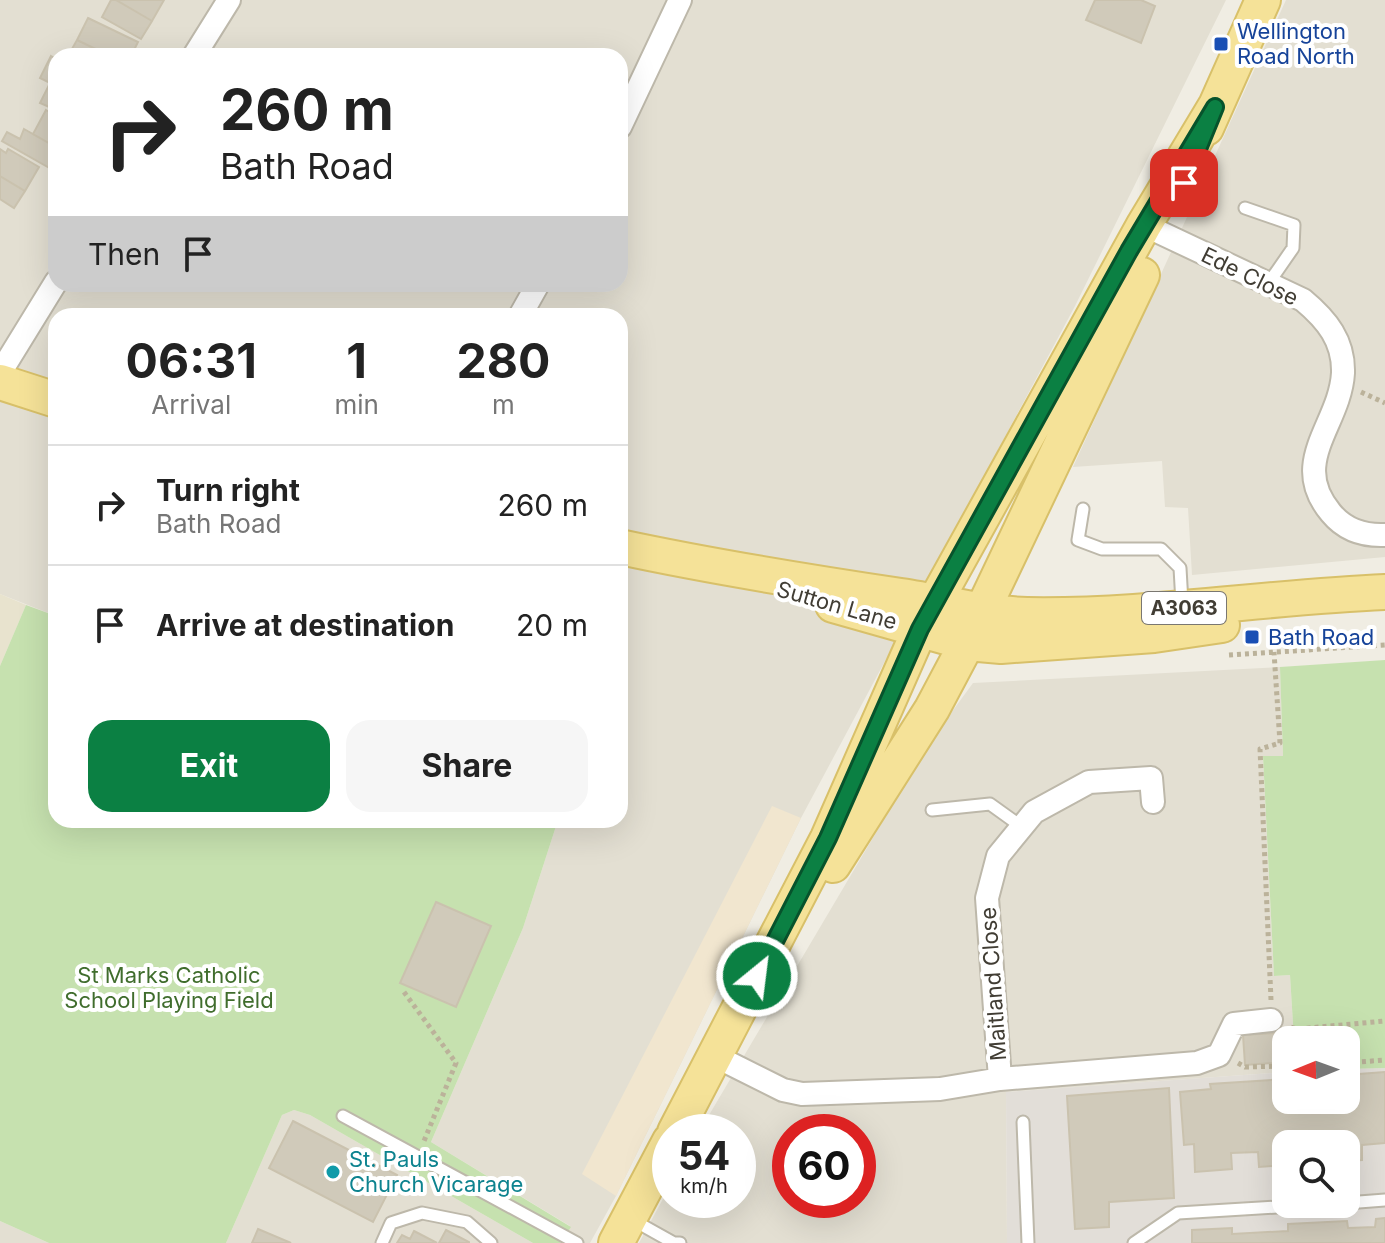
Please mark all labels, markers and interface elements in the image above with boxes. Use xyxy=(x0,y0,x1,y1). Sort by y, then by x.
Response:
place label: Wellington Road North xyxy=(1237,18,1355,69)
marker: Wellington Road North xyxy=(1212,35,1230,53)
text: 260 m xyxy=(220,76,394,144)
icon: right xyxy=(88,80,192,184)
text: Bath Road xyxy=(220,144,394,188)
pin xyxy=(1150,149,1218,217)
icon: arrive xyxy=(1162,161,1206,205)
icon: arrive xyxy=(176,232,220,276)
text: Then xyxy=(88,236,160,272)
street label: Ede Close xyxy=(1197,241,1303,311)
text: 06:31 xyxy=(126,331,257,390)
text: 1 xyxy=(346,331,367,390)
text: 280 xyxy=(457,331,550,390)
text: Arrival xyxy=(151,389,231,420)
text: min xyxy=(334,389,379,420)
text: m xyxy=(492,389,515,420)
text: Turn right xyxy=(156,472,300,508)
icon: right xyxy=(88,483,132,527)
text: 260 m xyxy=(497,487,588,523)
text: Bath Road xyxy=(156,508,282,539)
street label: Sutton Lane xyxy=(774,575,900,635)
road number: A3063 xyxy=(1142,592,1226,624)
icon: arrive xyxy=(88,603,132,647)
text: Arrive at destination xyxy=(156,607,454,643)
text: 20 m xyxy=(516,607,588,643)
place label: Bath Road xyxy=(1268,624,1374,650)
marker: Bath Road xyxy=(1243,628,1261,646)
button: Exit xyxy=(88,720,330,812)
button: Share xyxy=(346,720,588,812)
street label: Maitland Close xyxy=(975,906,1011,1062)
position arrow xyxy=(715,934,799,1018)
park label: St Marks Catholic School Playing Field xyxy=(64,962,274,1013)
north arrow xyxy=(1272,1026,1360,1114)
map controls xyxy=(1272,1026,1360,1218)
speed limit sign: 60 xyxy=(772,1114,876,1218)
button: search xyxy=(1272,1130,1360,1218)
text: 54 xyxy=(678,1131,730,1180)
place label: St. Pauls Church Vicarage xyxy=(349,1146,523,1197)
marker: St. Pauls Church Vicarage xyxy=(324,1163,342,1181)
text: km/h xyxy=(680,1174,728,1198)

